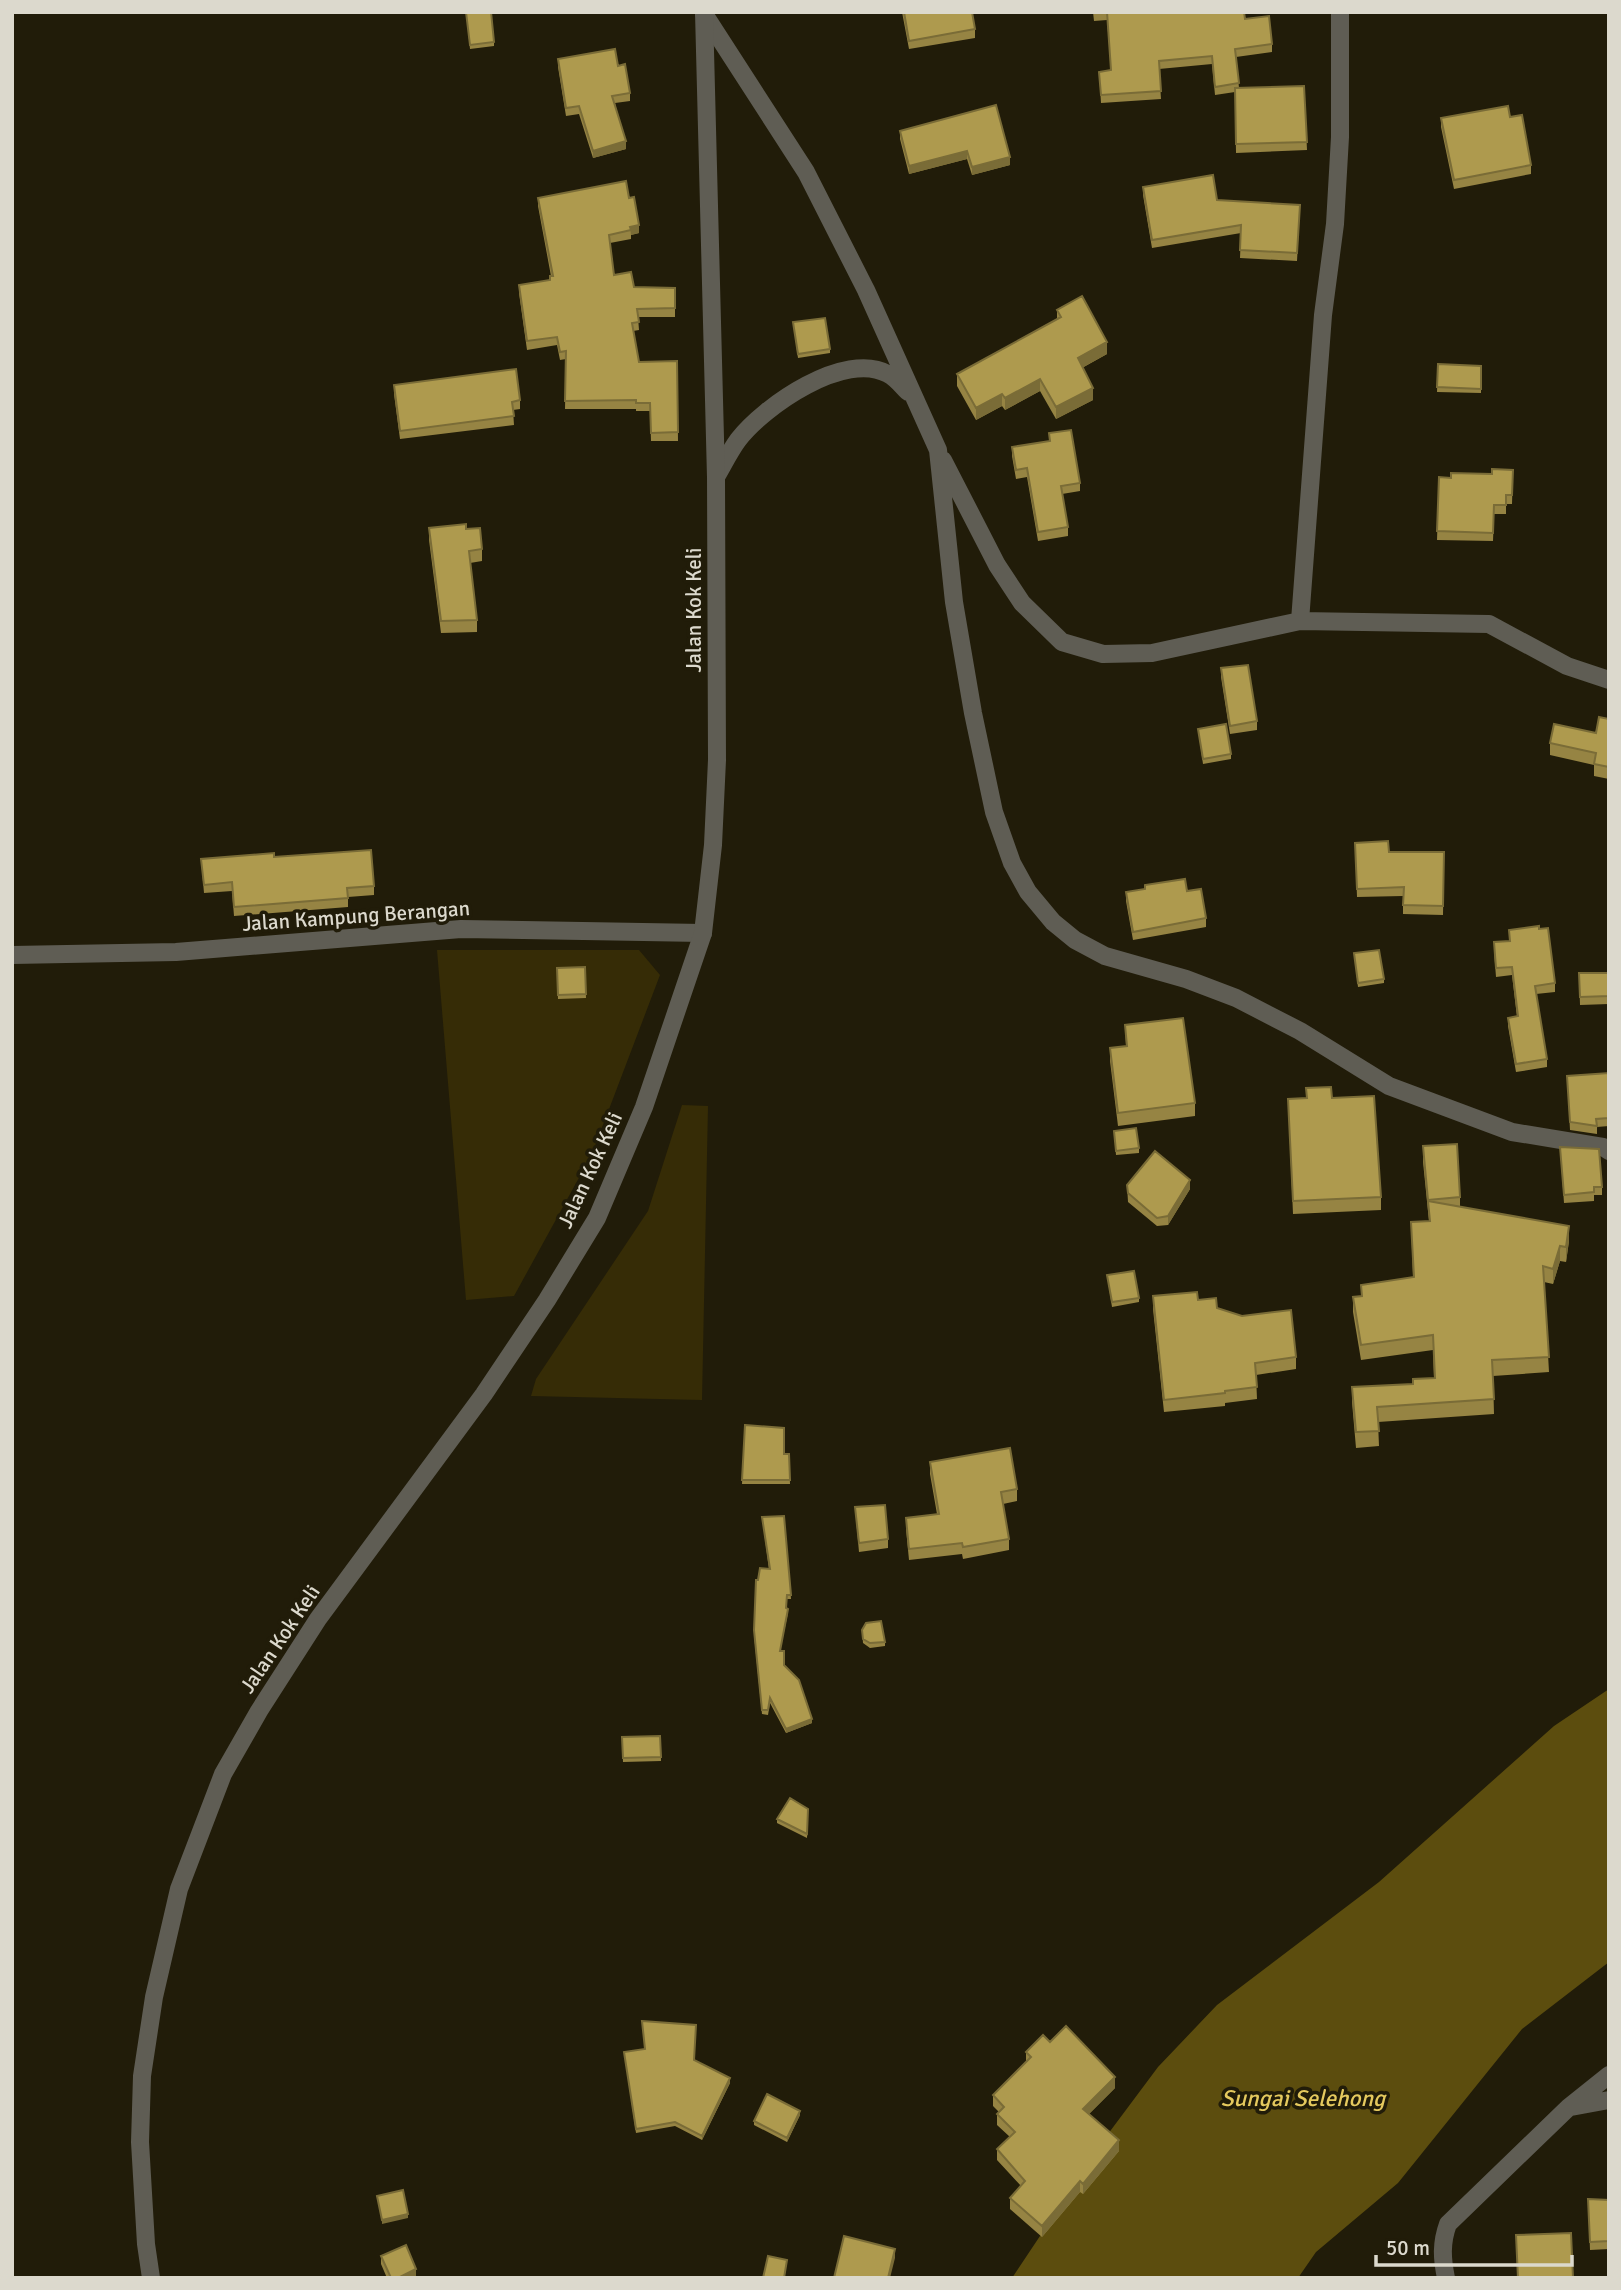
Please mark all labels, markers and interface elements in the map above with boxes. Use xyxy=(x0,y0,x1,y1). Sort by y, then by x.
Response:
street label: Jalan Kok Keli xyxy=(681,547,707,673)
street label: Jalan Kampung Berangan xyxy=(241,895,471,937)
street label: Jalan Kok Keli xyxy=(552,1108,628,1232)
street label: Jalan Kok Keli xyxy=(234,1580,326,1698)
water label: Sungai Selehong xyxy=(1221,2084,1387,2113)
scale bar xyxy=(1376,2224,1572,2268)
text: 50 m xyxy=(1386,2235,1430,2261)

